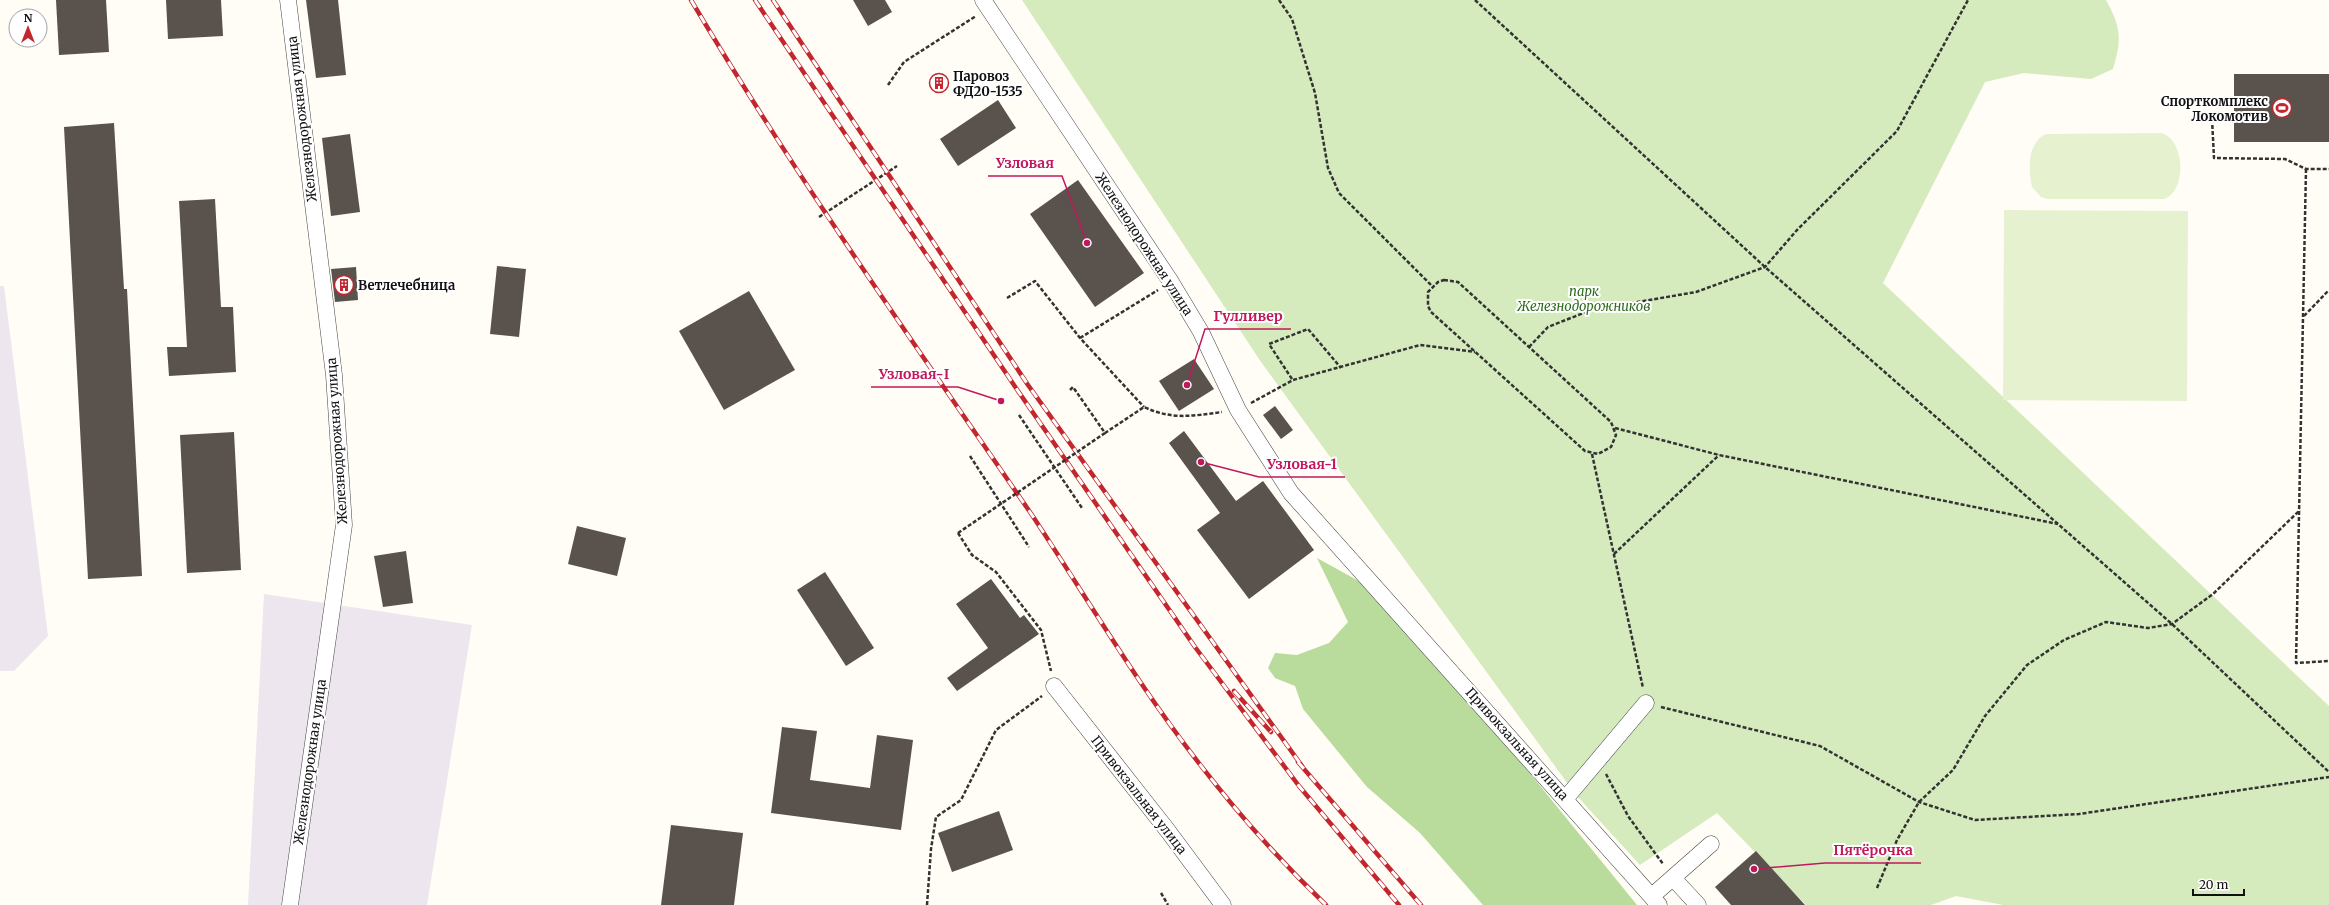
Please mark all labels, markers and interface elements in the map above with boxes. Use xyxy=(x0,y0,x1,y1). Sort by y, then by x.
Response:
north arrow xyxy=(8,8,48,48)
text: N xyxy=(24,11,33,25)
street label: Железнодорожная улица xyxy=(283,35,321,203)
place label: Паровоз ФД20-1535 xyxy=(953,68,1023,100)
building icon: Паровоз ФД20-1535 xyxy=(928,72,950,94)
place label: Спорткомплекс Локомотив xyxy=(2161,93,2268,125)
sports icon: Спорткомплекс Локомотив xyxy=(2271,97,2293,119)
callout: Узловая xyxy=(988,150,1062,176)
text: Узловая xyxy=(995,154,1054,172)
street label: Железнодорожная улица xyxy=(1091,169,1197,319)
building icon: Ветлечебница xyxy=(333,274,355,296)
place label: Ветлечебница xyxy=(358,277,455,294)
park label: парк Железнодорожников xyxy=(1516,283,1651,315)
callout: Гулливер xyxy=(1205,303,1291,329)
text: Гулливер xyxy=(1213,307,1283,325)
street label: Железнодорожная улица xyxy=(323,357,351,525)
callout: Узловая-I xyxy=(871,361,958,387)
text: Узловая-I xyxy=(878,365,950,383)
callout: Узловая-1 xyxy=(1259,451,1345,477)
text: Узловая-1 xyxy=(1266,455,1337,473)
street label: Железнодорожная улица xyxy=(290,678,330,846)
street label: Привокзальная улица xyxy=(1462,684,1572,804)
street label: Привокзальная улица xyxy=(1087,732,1191,858)
callout: Пятёрочка xyxy=(1825,837,1921,863)
text: Пятёрочка xyxy=(1833,841,1913,859)
scale bar xyxy=(2193,871,2244,897)
text: 20 m xyxy=(2199,877,2228,892)

